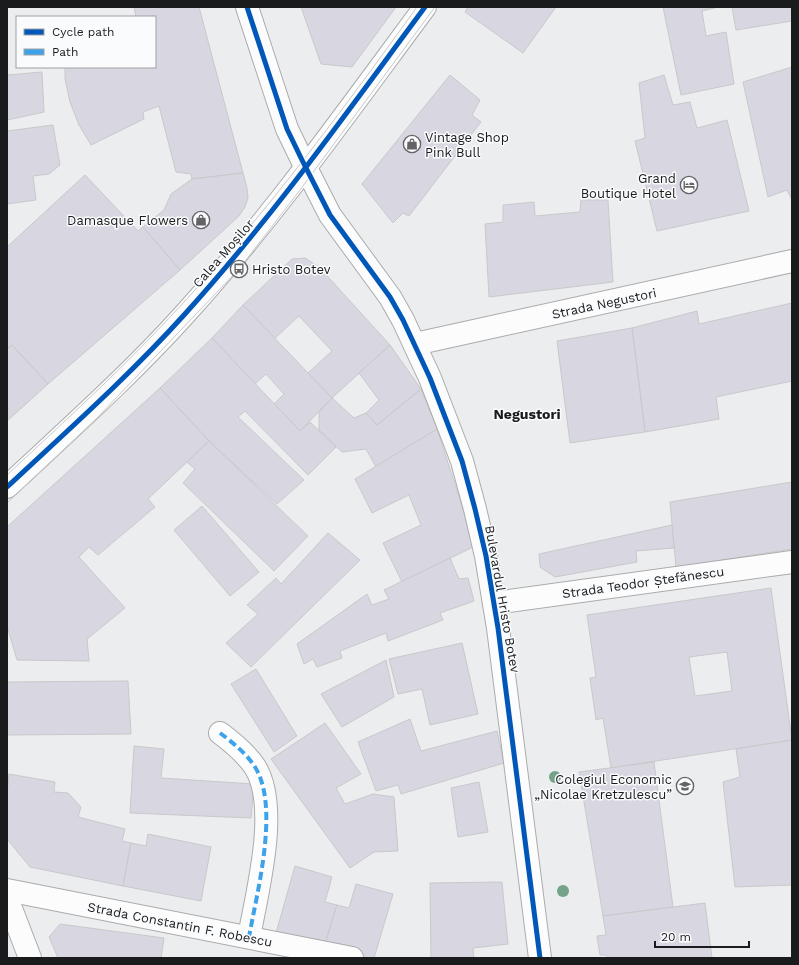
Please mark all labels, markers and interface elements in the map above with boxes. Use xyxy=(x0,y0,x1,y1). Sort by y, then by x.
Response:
legend xyxy=(16,16,156,68)
text: Cycle path xyxy=(52,25,114,39)
text: Path xyxy=(52,45,78,59)
place label: Vintage Shop Pink Bull xyxy=(425,130,509,160)
shop icon: Vintage Shop Pink Bull xyxy=(402,134,422,154)
place label: Grand Boutique Hotel xyxy=(581,171,676,201)
hotel icon: Grand Boutique Hotel xyxy=(679,175,699,195)
shop icon: Damasque Flowers xyxy=(191,210,211,230)
place label: Damasque Flowers xyxy=(67,213,188,228)
street label: Calea Moșilor xyxy=(190,216,258,291)
bus stop icon: Hristo Botev xyxy=(229,259,249,279)
place label: Hristo Botev xyxy=(252,262,331,277)
street label: Strada Negustori xyxy=(550,285,658,322)
district label: Negustori xyxy=(493,406,561,422)
street label: Bulevardul Hristo Botev xyxy=(482,524,523,674)
street label: Strada Teodor Ștefănescu xyxy=(561,564,725,602)
place label: Colegiul Economic „Nicolae Kretzulescu” xyxy=(534,772,672,802)
school or university icon: Colegiul Economic „Nicolae Kretzulescu” xyxy=(675,776,695,796)
street label: Strada Constantin F. Robescu xyxy=(86,899,274,950)
scale bar xyxy=(655,923,749,949)
text: 20 m xyxy=(661,930,691,944)

